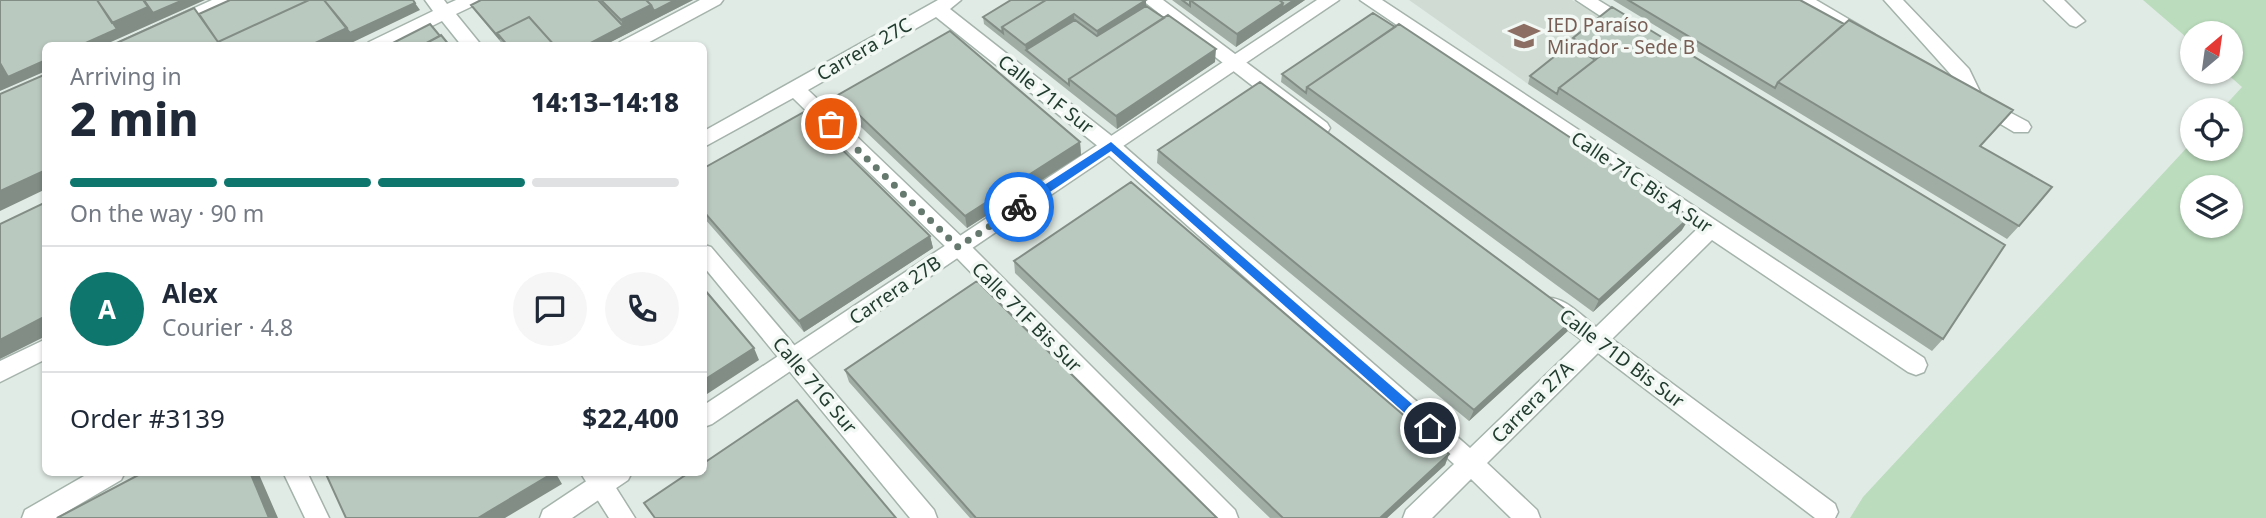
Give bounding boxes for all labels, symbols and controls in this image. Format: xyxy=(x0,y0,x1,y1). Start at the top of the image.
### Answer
street label: Carrera 27C xyxy=(812,11,916,87)
place label: IED Paraíso Mirador - Sede B xyxy=(1547,12,1695,60)
school or university icon: IED Paraíso Mirador - Sede B xyxy=(1507,19,1541,53)
north arrow xyxy=(2180,21,2244,84)
map controls xyxy=(2180,21,2243,238)
street label: Calle 71F Sur xyxy=(993,48,1099,140)
text: Arriving in xyxy=(70,60,182,92)
text: 14:13–14:18 xyxy=(531,84,679,120)
text: 2 min xyxy=(70,87,199,149)
pin xyxy=(801,94,861,154)
button: locate xyxy=(2180,98,2243,161)
icon: bag xyxy=(812,105,850,143)
street label: Calle 71C Bis A Sur xyxy=(1566,125,1718,239)
courier xyxy=(984,172,1054,242)
button: layers xyxy=(2180,175,2243,238)
icon: bike xyxy=(1000,188,1038,226)
text: On the way · 90 m xyxy=(70,197,264,229)
street label: Carrera 27B xyxy=(844,250,946,330)
street label: Calle 71F Bis Sur xyxy=(966,256,1088,378)
button: chat xyxy=(513,272,587,346)
button: phone xyxy=(605,272,679,346)
text: Alex xyxy=(162,275,218,311)
text: A xyxy=(98,291,116,327)
street label: Calle 71D Bis Sur xyxy=(1554,302,1690,414)
text: Courier · 4.8 xyxy=(162,311,293,343)
street label: Calle 71G Sur xyxy=(767,331,863,439)
street label: Carrera 27A xyxy=(1485,355,1579,449)
pin xyxy=(1400,398,1460,458)
text: Order #3139 xyxy=(70,400,225,436)
text: $22,400 xyxy=(582,400,679,436)
icon: home xyxy=(1411,409,1449,447)

